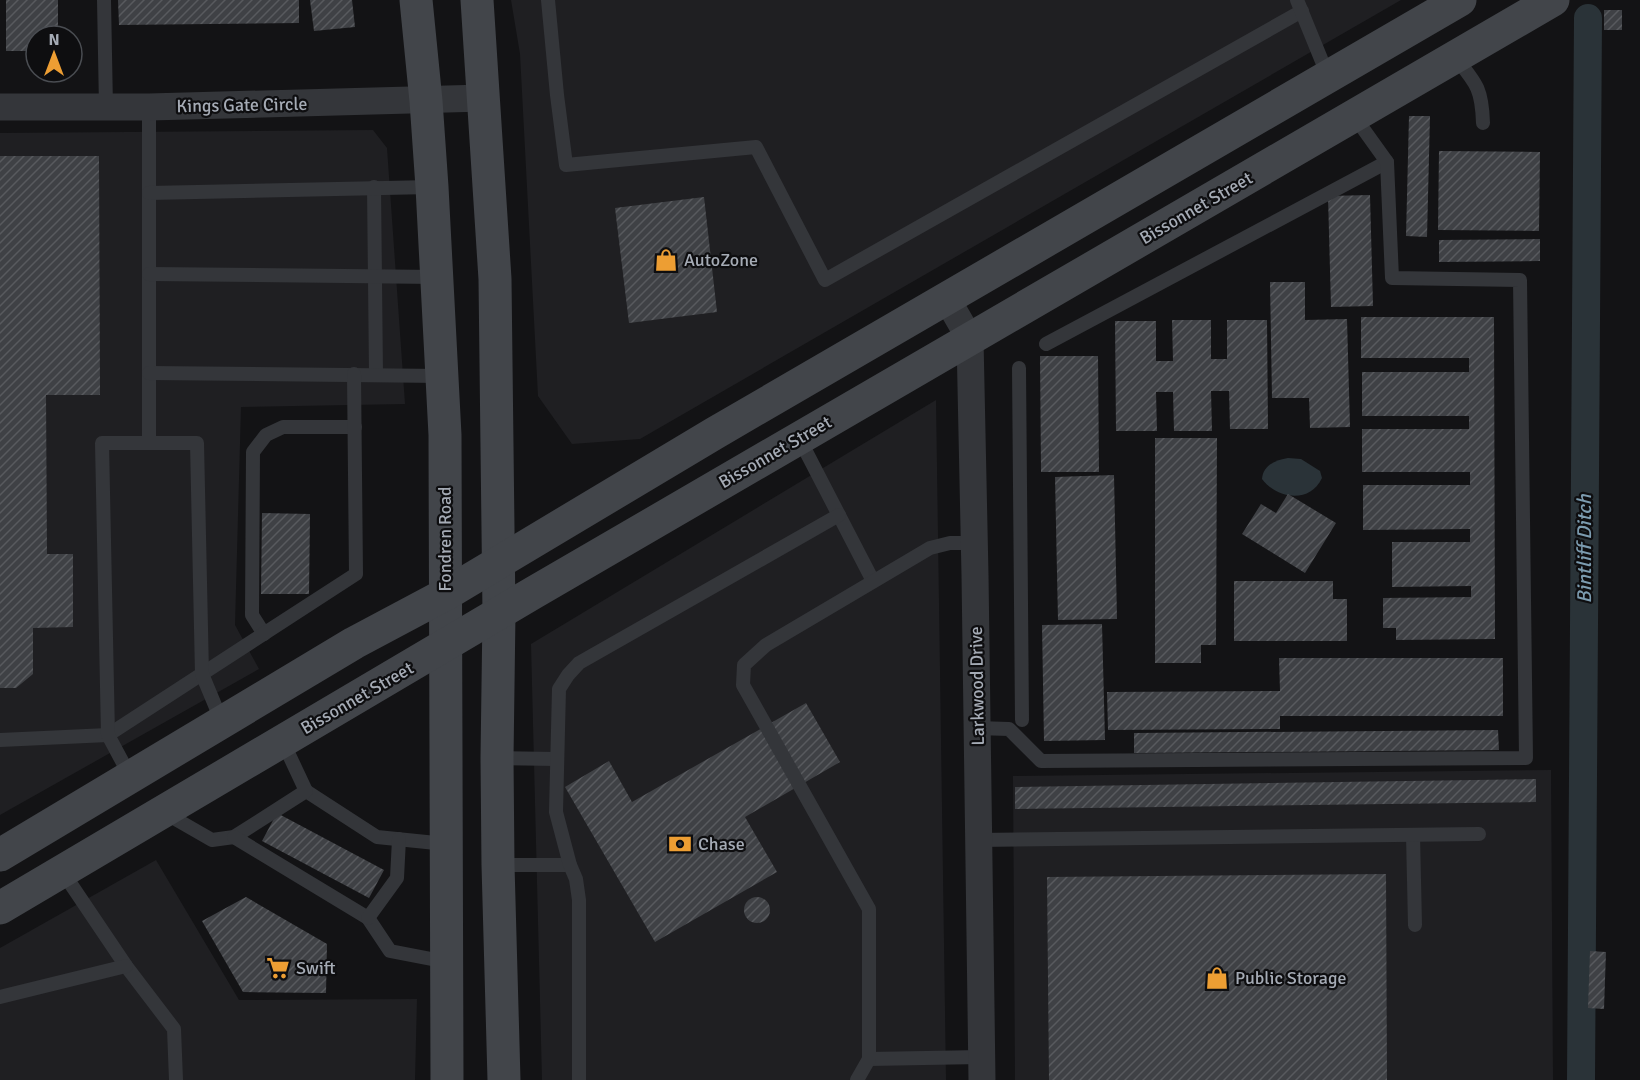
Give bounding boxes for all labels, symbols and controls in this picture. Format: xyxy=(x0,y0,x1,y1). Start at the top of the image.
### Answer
north arrow xyxy=(24,24,84,84)
text: N xyxy=(48,30,60,50)
street label: Kings Gate Circle xyxy=(176,93,308,117)
street label: Bissonnet Street xyxy=(1136,167,1256,249)
shop icon: AutoZone xyxy=(653,247,679,273)
place label: AutoZone xyxy=(684,249,758,271)
street label: Bissonnet Street xyxy=(715,411,835,493)
street label: Fondren Road xyxy=(434,486,456,592)
water label: Bintliff Ditch xyxy=(1572,493,1597,604)
street label: Larkwood Drive xyxy=(965,626,989,746)
street label: Bissonnet Street xyxy=(297,657,417,739)
bank icon: Chase xyxy=(667,831,693,857)
place label: Chase xyxy=(698,833,745,855)
supermarket icon: Swift xyxy=(265,955,291,981)
place label: Swift xyxy=(296,957,336,979)
shop icon: Public Storage xyxy=(1204,965,1230,991)
place label: Public Storage xyxy=(1235,967,1346,989)

